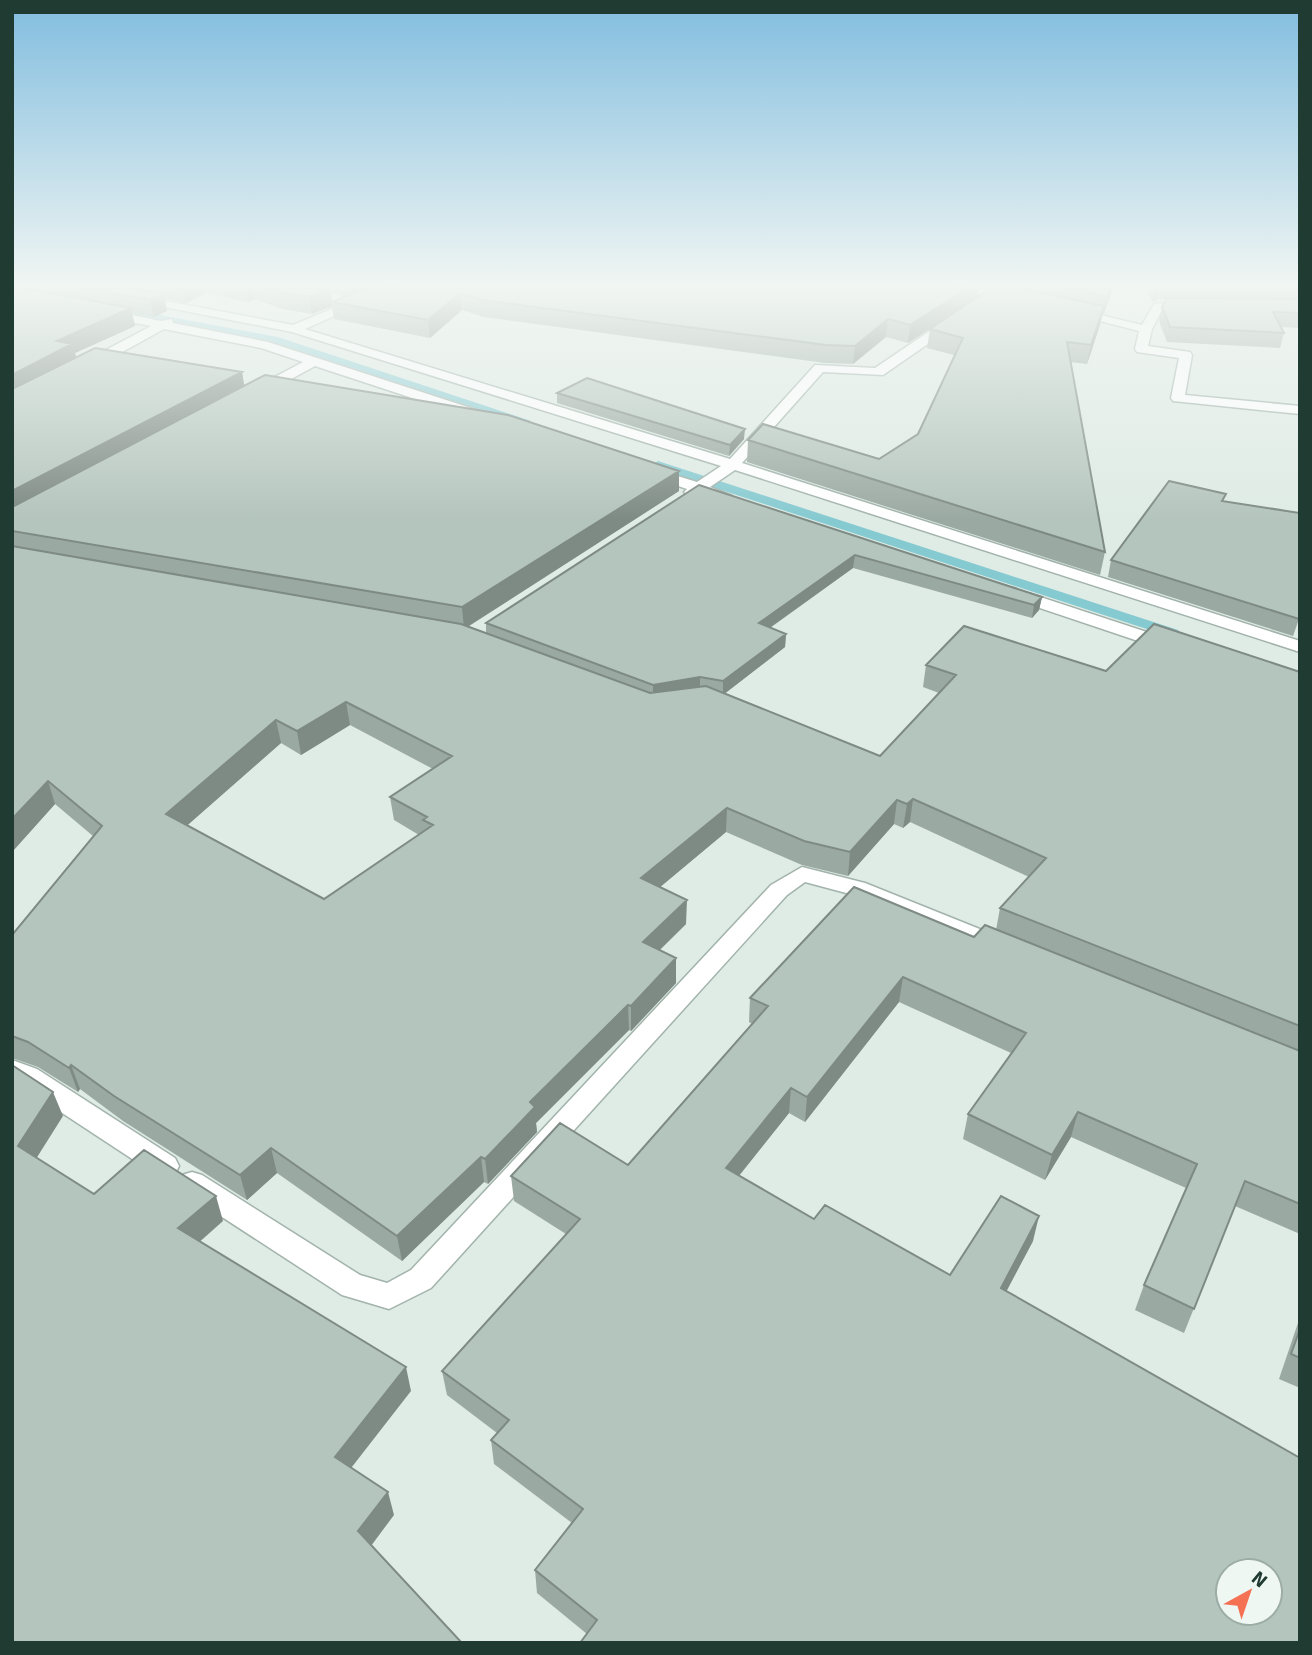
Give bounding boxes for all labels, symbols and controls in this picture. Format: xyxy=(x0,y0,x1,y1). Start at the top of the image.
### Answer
north arrow xyxy=(1214,1557,1284,1627)
text: N xyxy=(1247,1566,1272,1593)

